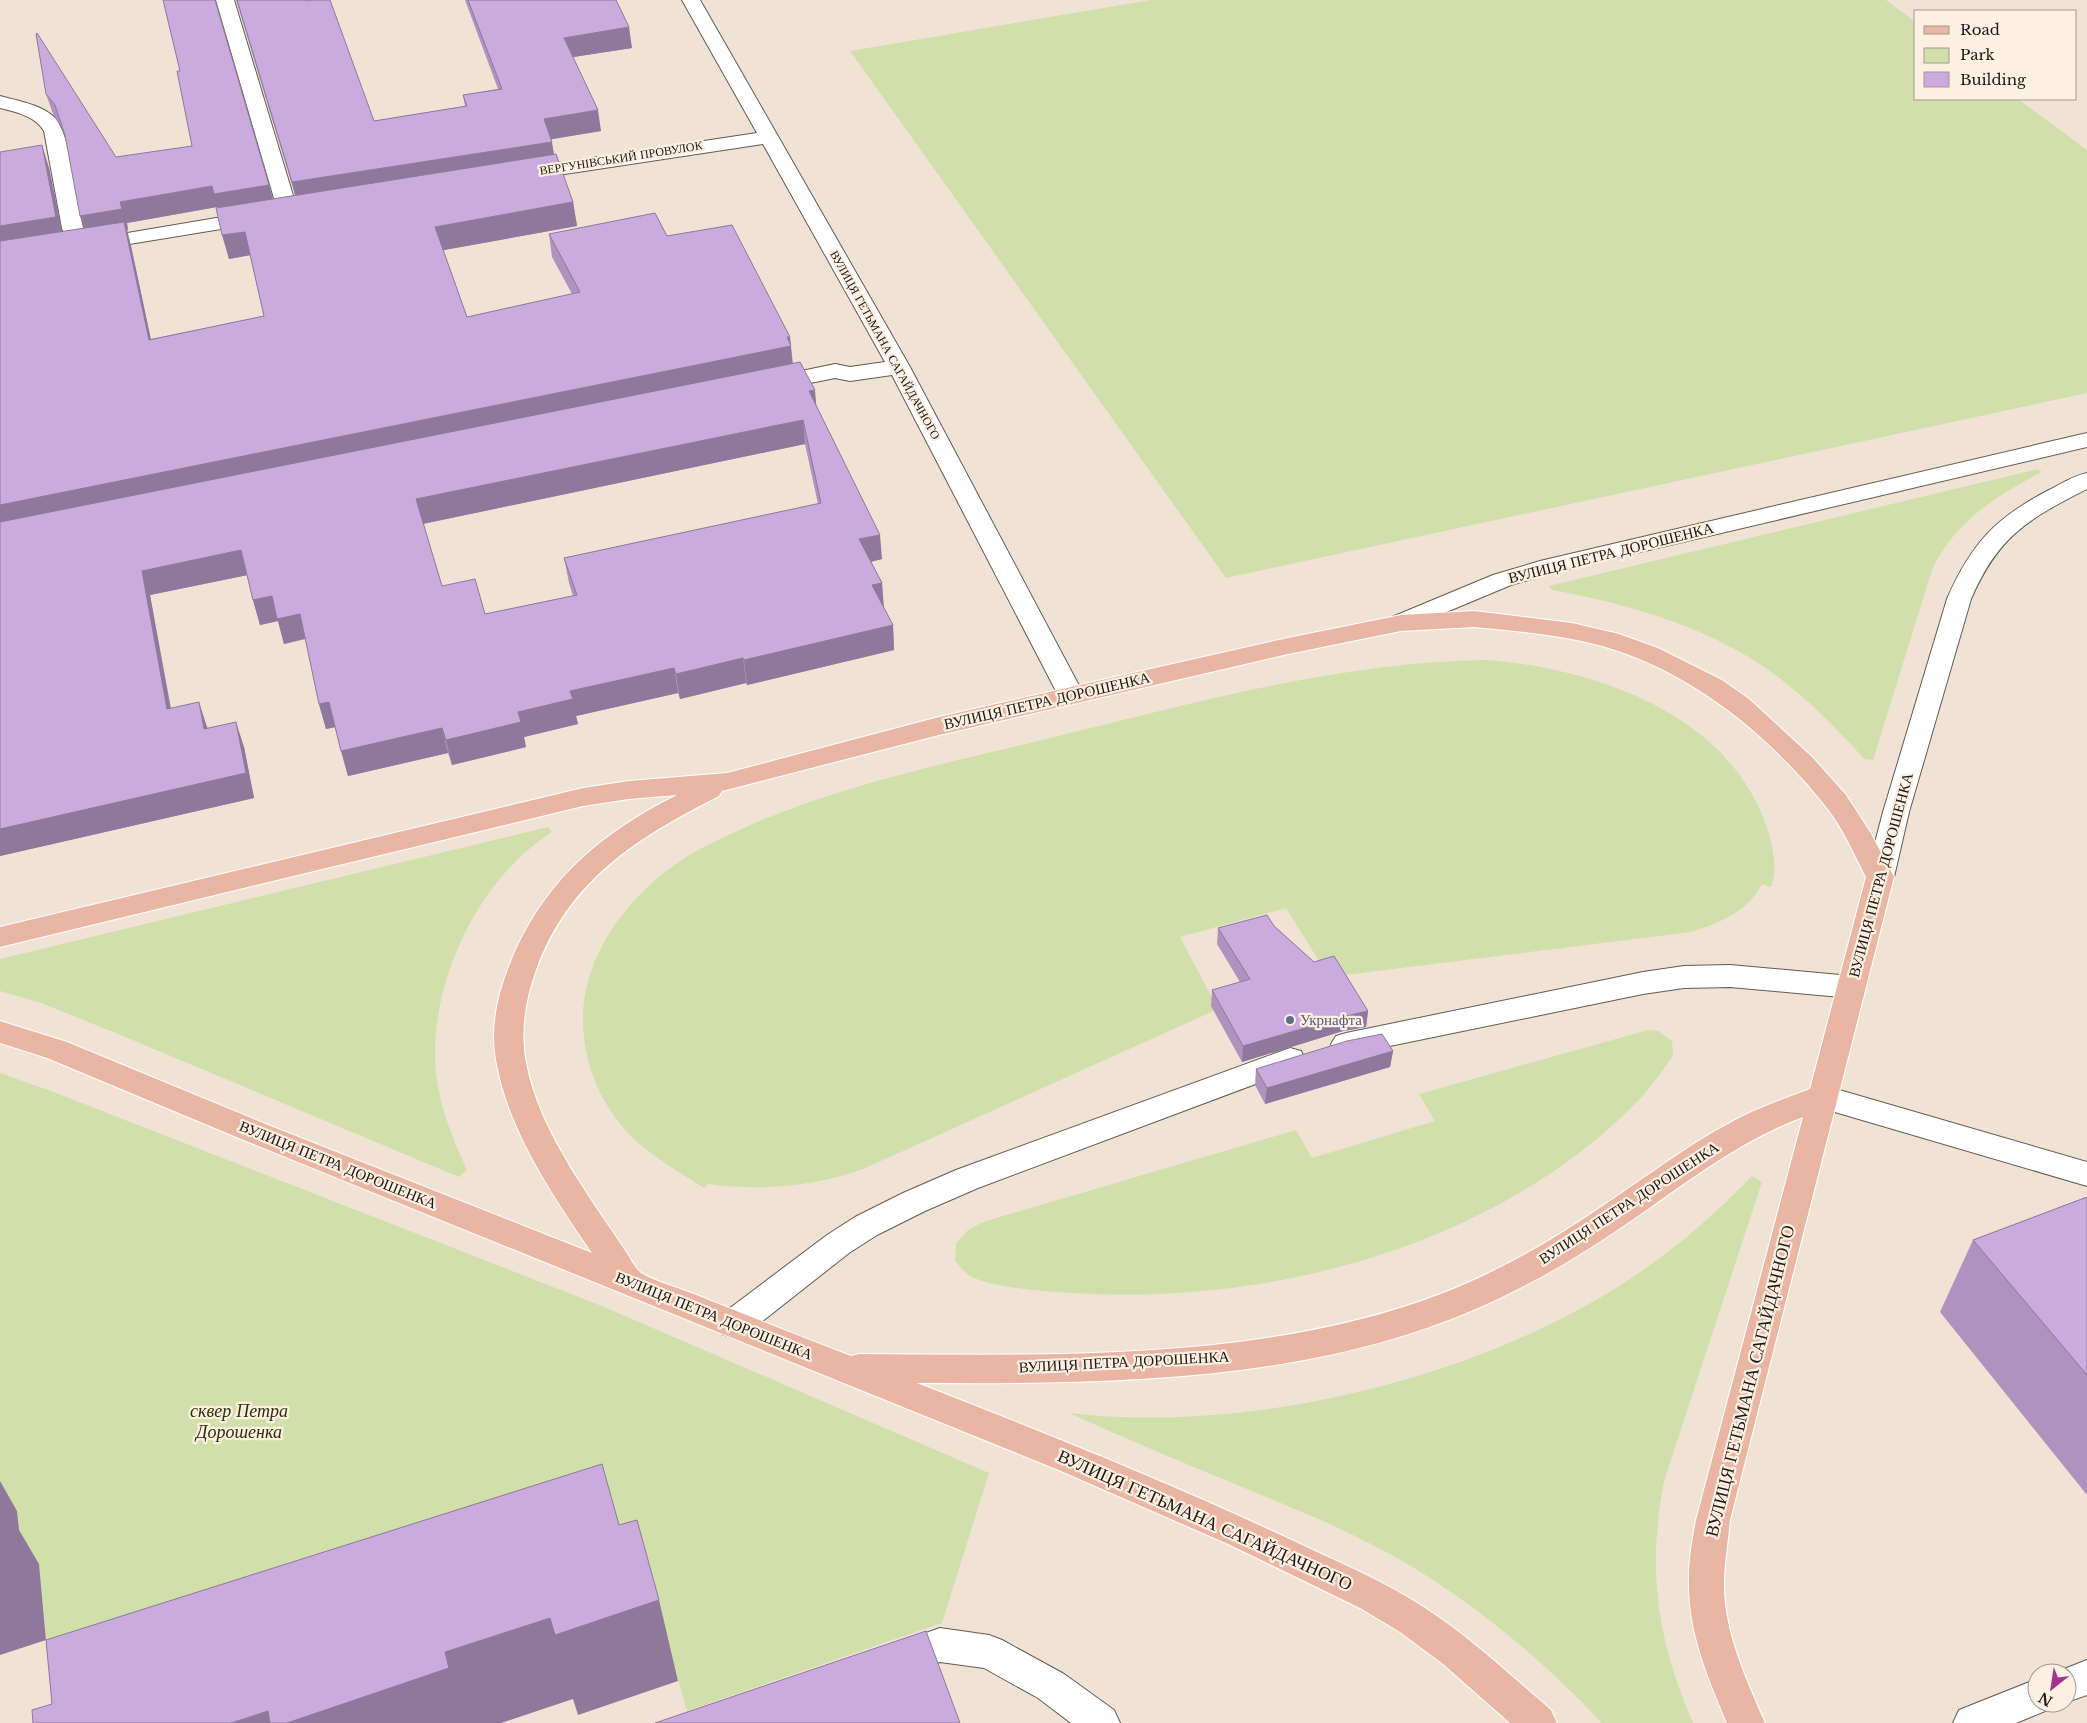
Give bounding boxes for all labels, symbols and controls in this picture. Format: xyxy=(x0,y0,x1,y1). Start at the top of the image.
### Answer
legend xyxy=(1914,10,2077,100)
text: Road xyxy=(1960,20,2000,39)
text: Park xyxy=(1960,45,1996,64)
text: Building xyxy=(1960,70,2027,89)
street label: ВЕРГУНІВСЬКИЙ ПРОВУЛОК xyxy=(538,137,705,178)
street label: ВУЛИЦЯ ГЕТЬМАНА САГАЙДАЧНОГО xyxy=(827,248,944,442)
street label: ВУЛИЦЯ ПЕТРА ДОРОШЕНКА xyxy=(1506,518,1716,587)
street label: ВУЛИЦЯ ПЕТРА ДОРОШЕНКА xyxy=(942,667,1152,733)
street label: ВУЛИЦЯ ПЕТРА ДОРОШЕНКА xyxy=(1844,770,1917,979)
place label: Укрнафта xyxy=(1300,1010,1362,1029)
marker: Укрнафта xyxy=(1284,1014,1296,1026)
street label: ВУЛИЦЯ ПЕТРА ДОРОШЕНКА xyxy=(237,1116,440,1213)
street label: ВУЛИЦЯ ПЕТРА ДОРОШЕНКА xyxy=(1535,1137,1723,1268)
street label: ВУЛИЦЯ ГЕТЬМАНА САГАЙДАЧНОГО xyxy=(1701,1223,1799,1539)
street label: ВУЛИЦЯ ПЕТРА ДОРОШЕНКА xyxy=(613,1267,816,1364)
street label: ВУЛИЦЯ ПЕТРА ДОРОШЕНКА xyxy=(1018,1346,1230,1377)
park label: сквер Петра Дорошенка xyxy=(190,1400,288,1443)
street label: ВУЛИЦЯ ГЕТЬМАНА САГАЙДАЧНОГО xyxy=(1054,1445,1356,1595)
north arrow xyxy=(2027,1663,2077,1713)
text: N xyxy=(2035,1688,2056,1710)

